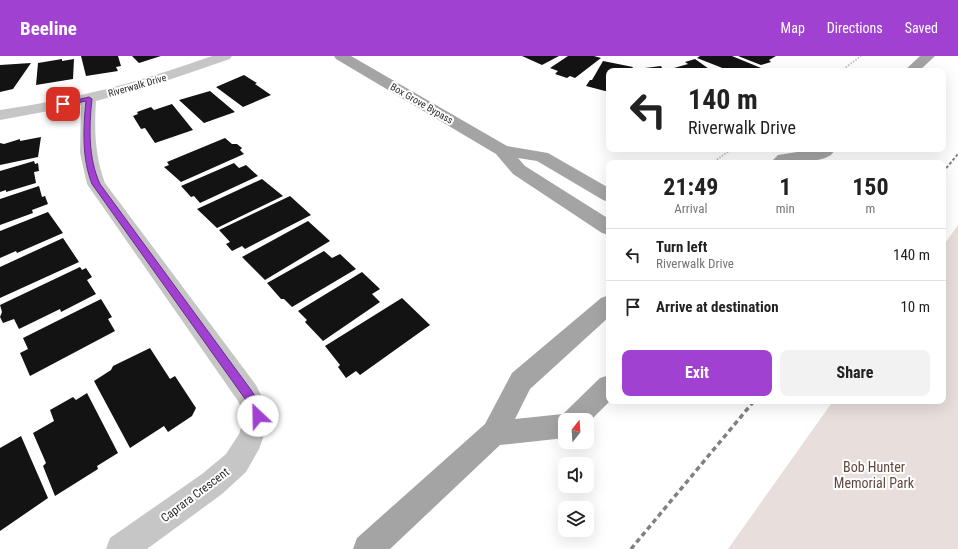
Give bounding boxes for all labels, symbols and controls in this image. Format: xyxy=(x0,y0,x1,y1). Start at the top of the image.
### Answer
text: Beeline xyxy=(20,17,77,40)
text: Map xyxy=(781,20,805,36)
text: Directions xyxy=(827,20,883,36)
text: Saved xyxy=(905,20,938,36)
street label: Riverwalk Drive xyxy=(107,72,168,99)
street label: Box Grove Bypass xyxy=(388,81,455,126)
text: 140 m xyxy=(688,83,758,116)
icon: left xyxy=(622,84,674,136)
pin xyxy=(46,87,80,121)
icon: arrive xyxy=(52,93,74,115)
text: Riverwalk Drive xyxy=(688,117,796,138)
text: 21:49 xyxy=(663,173,718,201)
text: 1 xyxy=(779,173,791,201)
text: 150 xyxy=(852,173,889,201)
text: Arrival xyxy=(674,201,707,216)
text: min xyxy=(776,201,795,216)
text: m xyxy=(866,201,875,216)
text: Turn left xyxy=(656,238,707,256)
icon: left xyxy=(622,244,644,266)
text: 140 m xyxy=(893,246,930,264)
text: Riverwalk Drive xyxy=(656,256,734,271)
icon: arrive xyxy=(622,296,644,318)
text: Arrive at destination xyxy=(656,298,779,316)
text: 10 m xyxy=(900,298,930,316)
button: Exit xyxy=(622,350,772,396)
button: Share xyxy=(780,350,930,396)
position arrow xyxy=(237,395,279,437)
north arrow xyxy=(558,413,594,449)
map controls xyxy=(558,413,594,537)
button: sound xyxy=(558,457,594,493)
park label: Bob Hunter Memorial Park xyxy=(834,459,915,491)
street label: Caprara Crescent xyxy=(158,465,232,525)
button: layers xyxy=(558,501,594,537)

